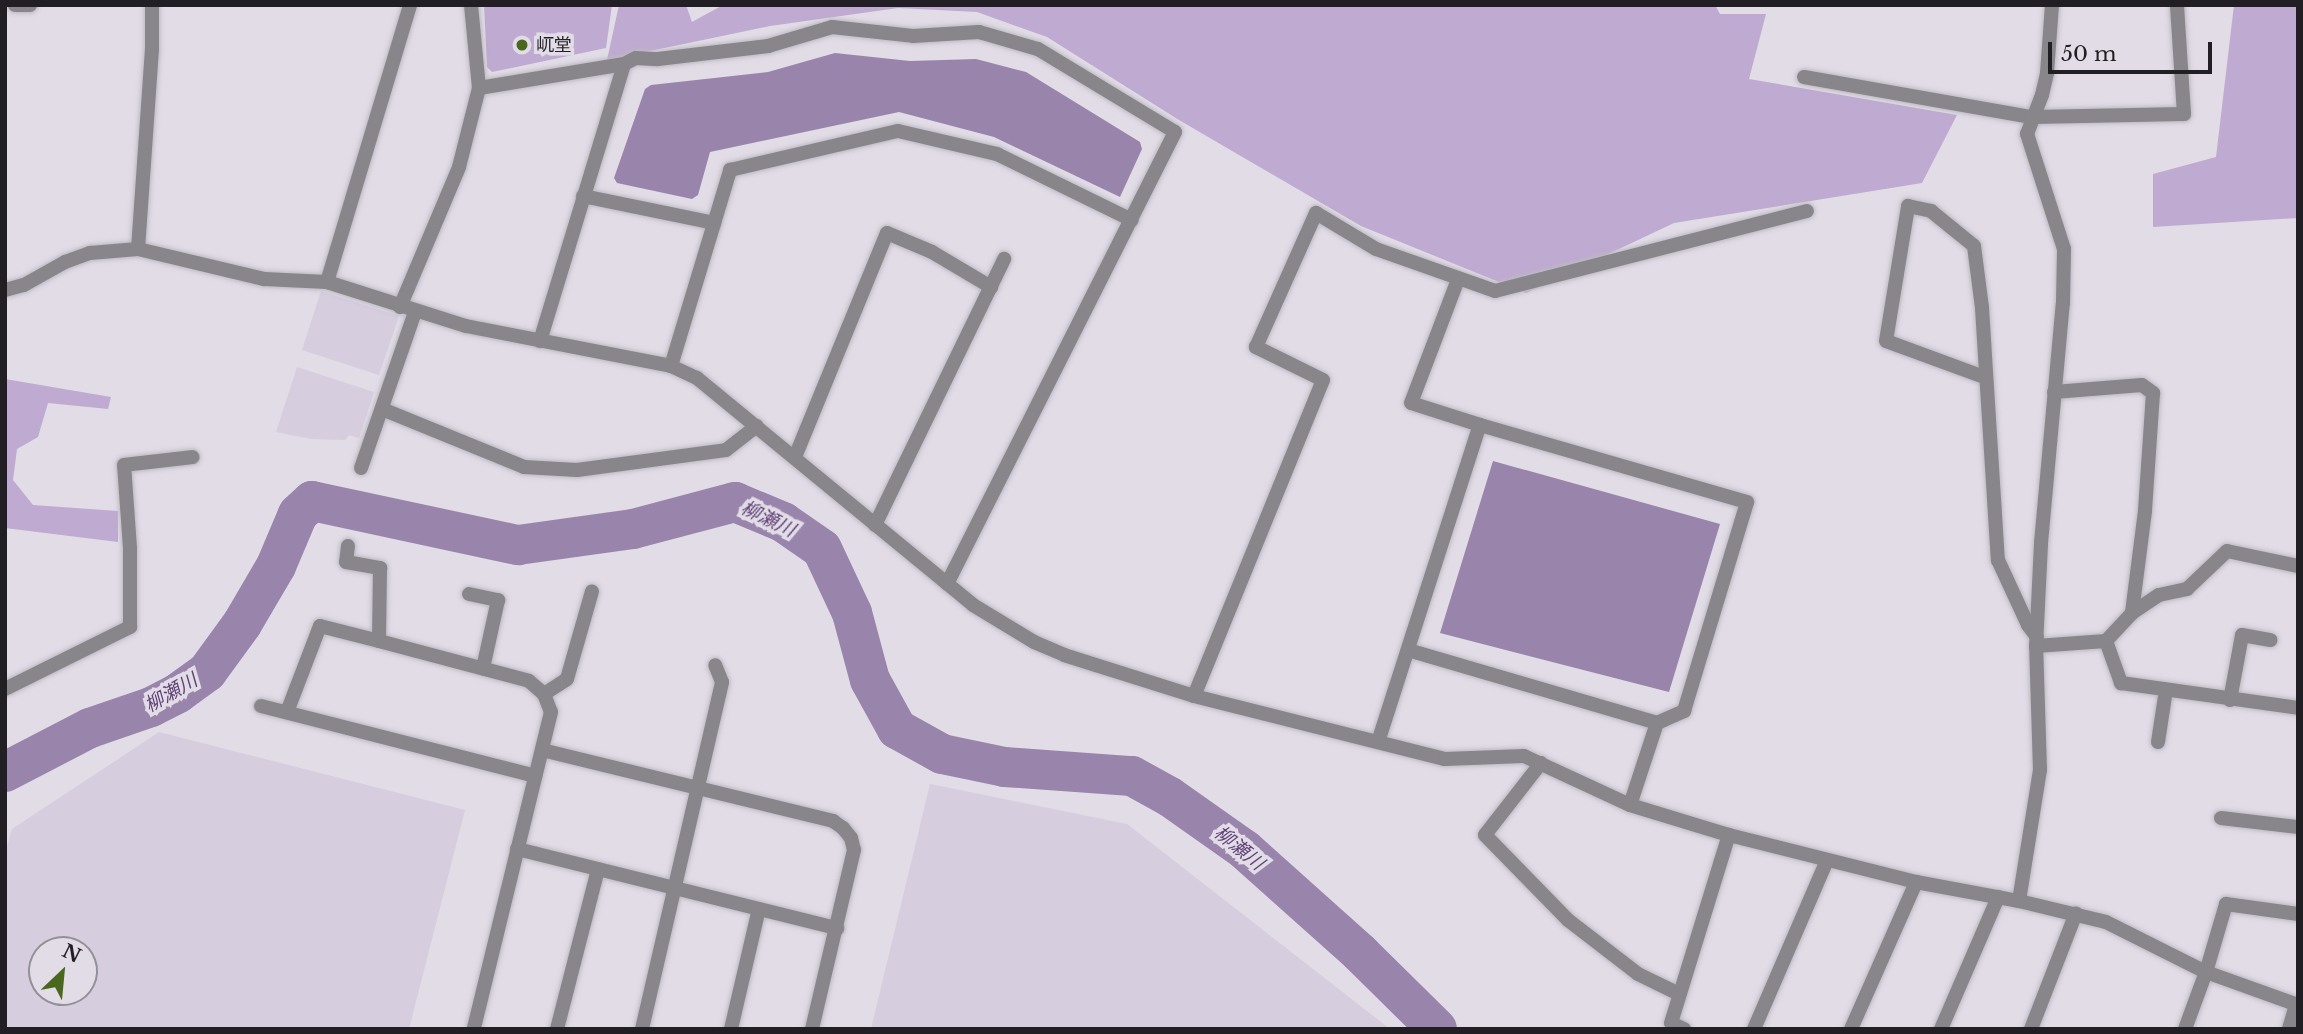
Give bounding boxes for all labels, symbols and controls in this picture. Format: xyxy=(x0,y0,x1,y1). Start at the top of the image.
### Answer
scale bar xyxy=(2051,28,2216,72)
place label: 屼堂 xyxy=(536,34,572,56)
marker: 屼堂 xyxy=(514,37,530,53)
text: 50 m xyxy=(2061,41,2116,67)
water label: 柳瀬川 xyxy=(737,496,799,542)
water label: 柳瀬川 xyxy=(141,669,201,717)
water label: 柳瀬川 xyxy=(1210,821,1268,875)
north arrow xyxy=(28,936,98,1006)
text: N xyxy=(58,939,85,968)

